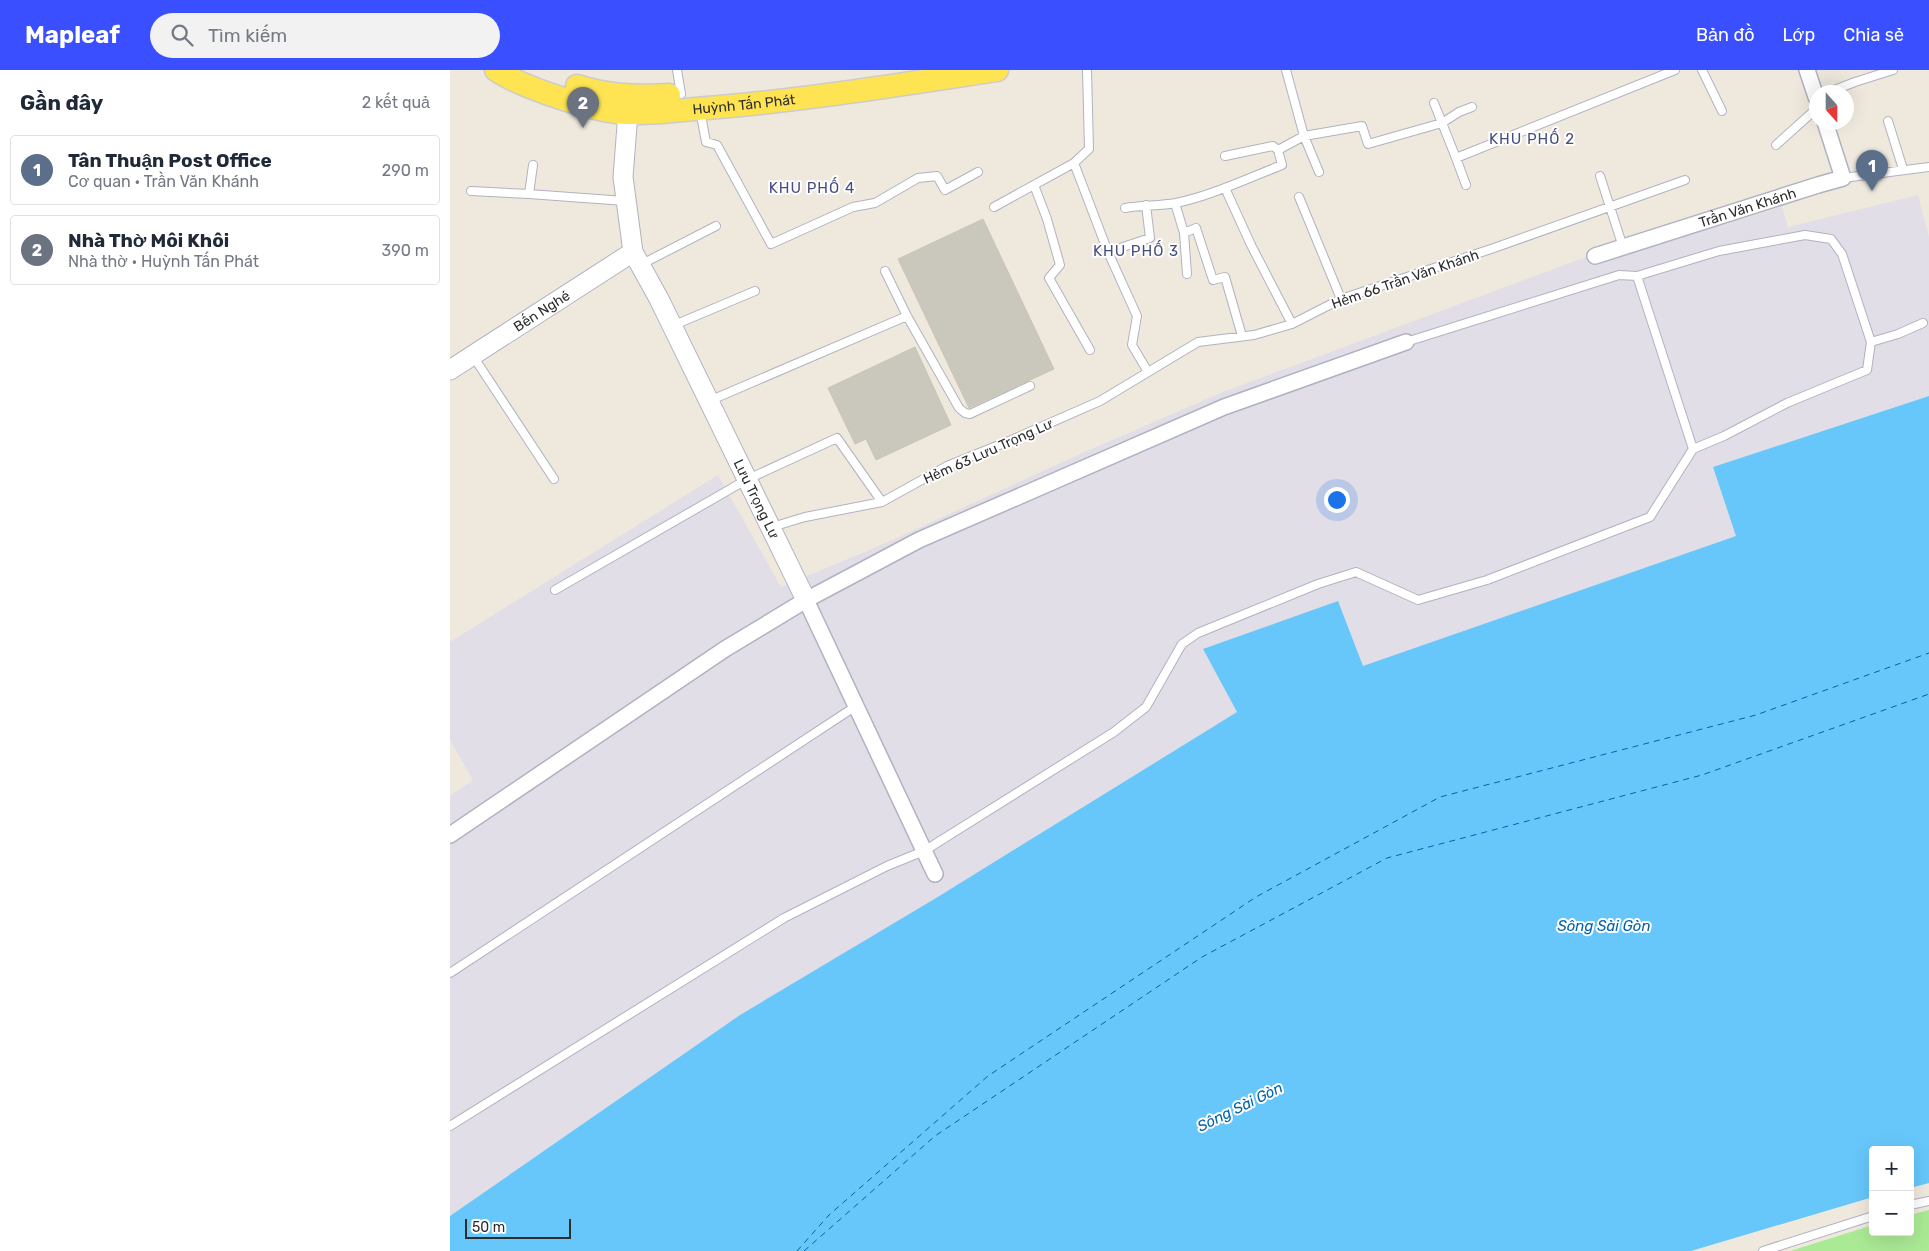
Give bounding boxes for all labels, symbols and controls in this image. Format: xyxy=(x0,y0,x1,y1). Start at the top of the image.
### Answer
search box xyxy=(150,13,500,58)
text: Mapleaf xyxy=(25,21,120,49)
icon: search xyxy=(168,21,196,49)
text: Tìm kiếm xyxy=(208,24,287,47)
text: Bản đồ xyxy=(1696,24,1754,46)
text: Lớp xyxy=(1782,24,1815,46)
text: Chia sẻ xyxy=(1843,24,1904,46)
north arrow xyxy=(1809,85,1854,130)
pin: 2 xyxy=(567,87,599,128)
text: Gần đây xyxy=(20,90,103,115)
street label: Huỳnh Tấn Phát xyxy=(692,91,797,118)
text: 2 kết quả xyxy=(362,93,430,112)
district label: KHU PHỐ 2 xyxy=(1489,128,1575,148)
text: Tân Thuận Post Office xyxy=(68,149,272,172)
pin: 1 xyxy=(1856,150,1888,191)
text: 1 xyxy=(33,161,41,180)
text: 290 m xyxy=(382,161,429,180)
text: Cơ quan · Trần Văn Khánh xyxy=(68,172,259,191)
district label: KHU PHỐ 4 xyxy=(769,177,855,197)
street label: Trần Văn Khánh xyxy=(1697,184,1798,231)
text: Nhà Thờ Môi Khôi xyxy=(68,229,229,252)
district label: KHU PHỐ 3 xyxy=(1093,240,1179,260)
text: 2 xyxy=(32,241,42,260)
text: 390 m xyxy=(382,241,429,260)
street label: Hẻm 66 Trần Văn Khánh xyxy=(1329,245,1481,313)
text: Nhà thờ · Huỳnh Tấn Phát xyxy=(68,252,259,271)
street label: Bến Nghé xyxy=(511,287,573,336)
street label: Hẻm 63 Lưu Trọng Lư xyxy=(921,415,1056,488)
street label: Lưu Trọng Lư xyxy=(730,457,783,542)
your location xyxy=(1324,487,1350,513)
water label: Sông Sài Gòn xyxy=(1557,917,1651,935)
water label: Sông Sài Gòn xyxy=(1194,1079,1286,1135)
map controls xyxy=(1869,1146,1914,1236)
button: + xyxy=(1869,1146,1914,1191)
button: − xyxy=(1869,1191,1914,1236)
scale bar xyxy=(465,1216,571,1239)
text: 50 m xyxy=(472,1219,505,1236)

